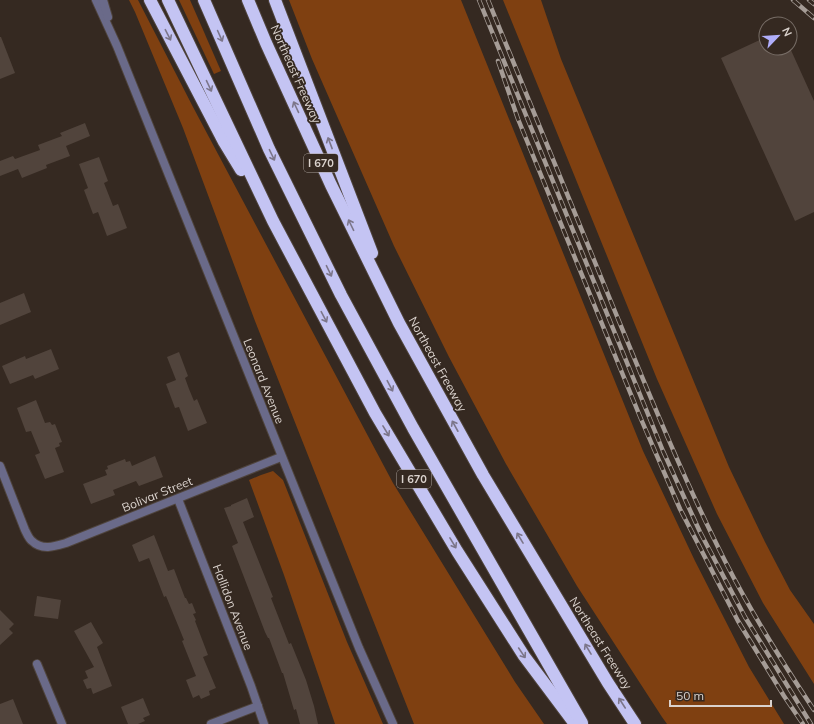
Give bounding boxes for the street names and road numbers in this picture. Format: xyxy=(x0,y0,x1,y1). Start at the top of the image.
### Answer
street label: Northeast Freeway xyxy=(268,22,325,126)
road number: I 670 xyxy=(304,154,338,172)
street label: Northeast Freeway xyxy=(406,314,471,415)
street label: Leonard Avenue xyxy=(240,336,288,426)
road number: I 670 xyxy=(397,470,431,488)
street label: Bolivar Street xyxy=(119,473,195,515)
street label: Hallidon Avenue xyxy=(210,562,256,652)
street label: Northeast Freeway xyxy=(566,594,636,693)

